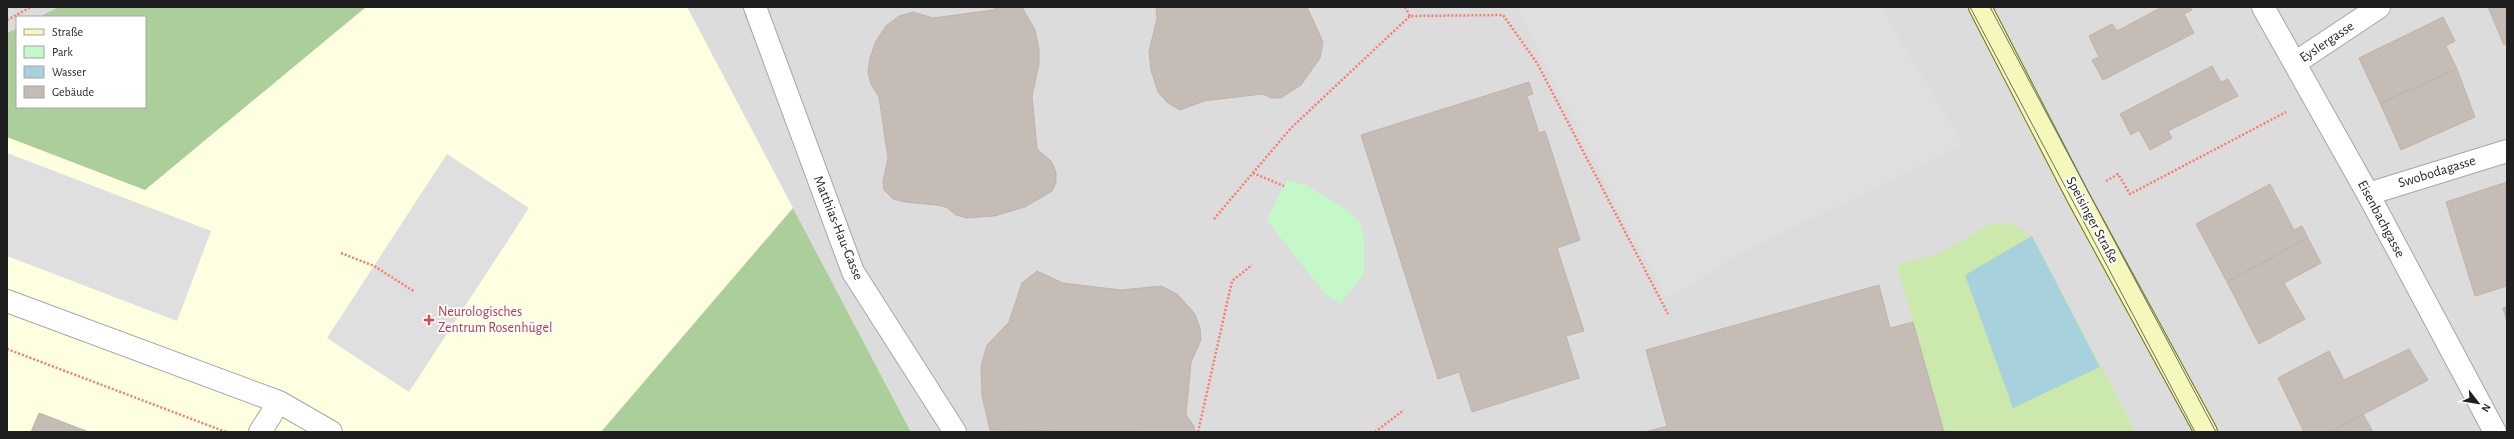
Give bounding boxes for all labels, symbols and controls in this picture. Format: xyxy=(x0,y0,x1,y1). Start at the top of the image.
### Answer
legend xyxy=(16,16,146,108)
street label: Eyslergasse xyxy=(2297,19,2357,65)
text: Straße xyxy=(52,26,83,38)
text: Park xyxy=(52,46,73,58)
text: Wasser xyxy=(52,66,86,78)
text: Gebäude xyxy=(52,86,94,98)
street label: Swobodagasse xyxy=(2397,154,2477,190)
street label: Matthias-Hau-Gasse xyxy=(811,174,865,282)
street label: Speisinger Straße xyxy=(2063,175,2121,265)
street label: Eisenbachgasse xyxy=(2355,178,2407,260)
place label: Neurologisches Zentrum Rosenhügel xyxy=(438,305,552,335)
marker: Neurologisches Zentrum Rosenhügel xyxy=(423,314,435,326)
north arrow xyxy=(2458,383,2498,423)
text: N xyxy=(2479,402,2493,414)

